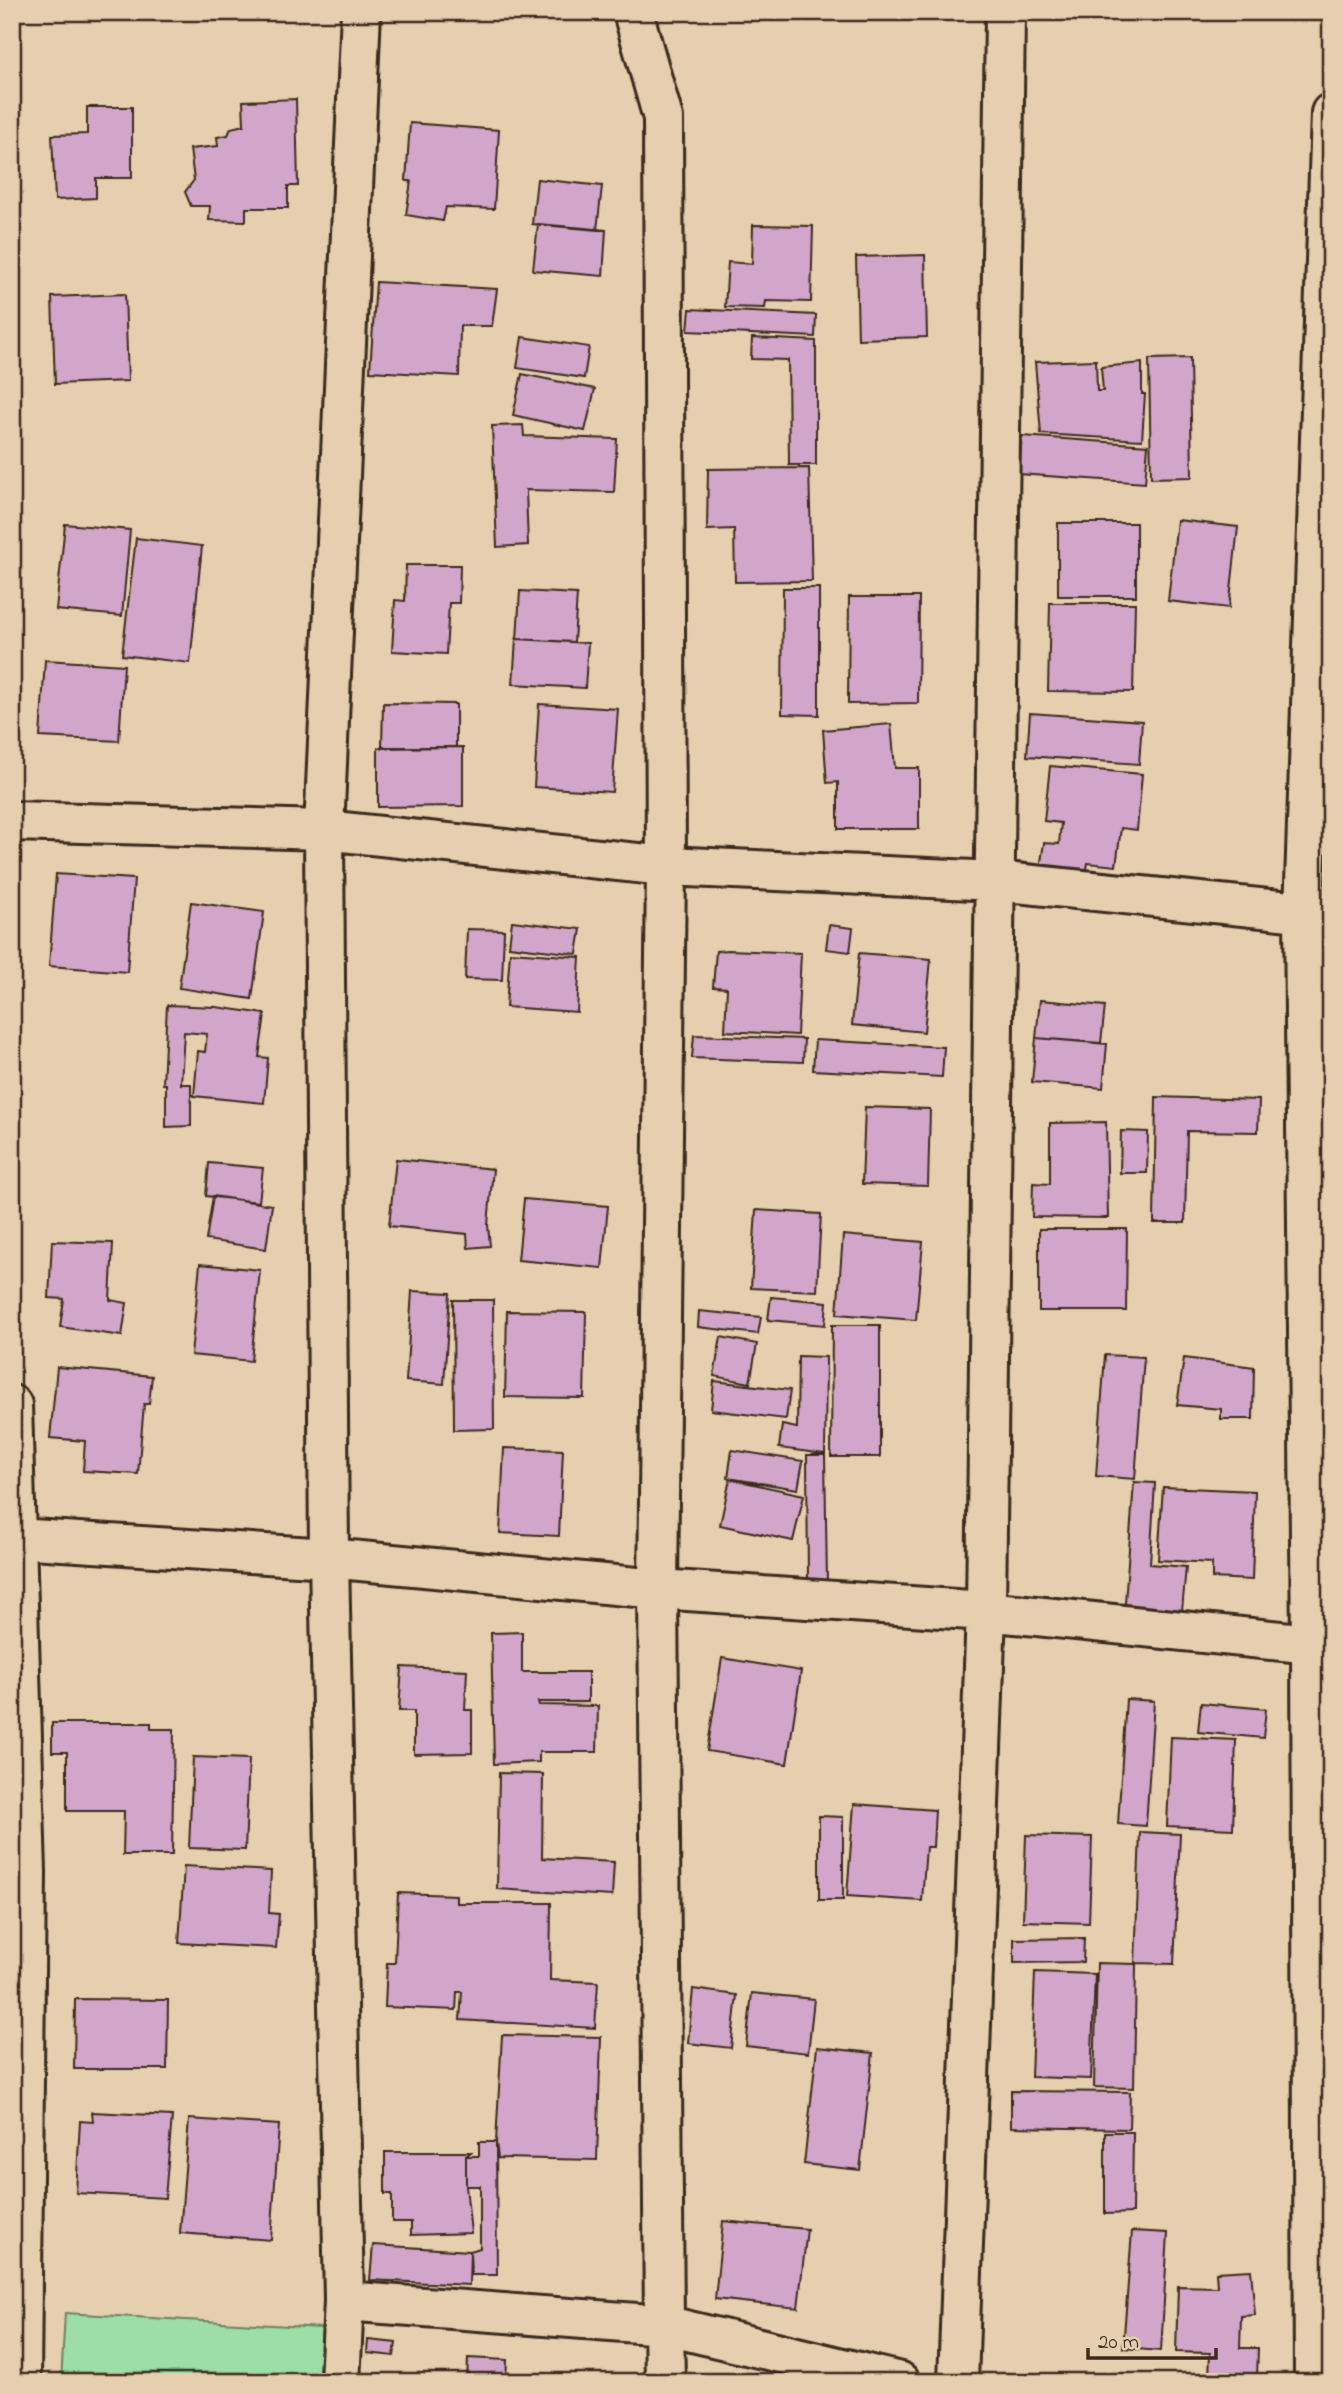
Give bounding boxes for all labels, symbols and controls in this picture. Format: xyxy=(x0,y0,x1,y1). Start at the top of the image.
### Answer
scale bar xyxy=(1088,2317,1215,2361)
text: 20 m xyxy=(1098,2328,1139,2358)

